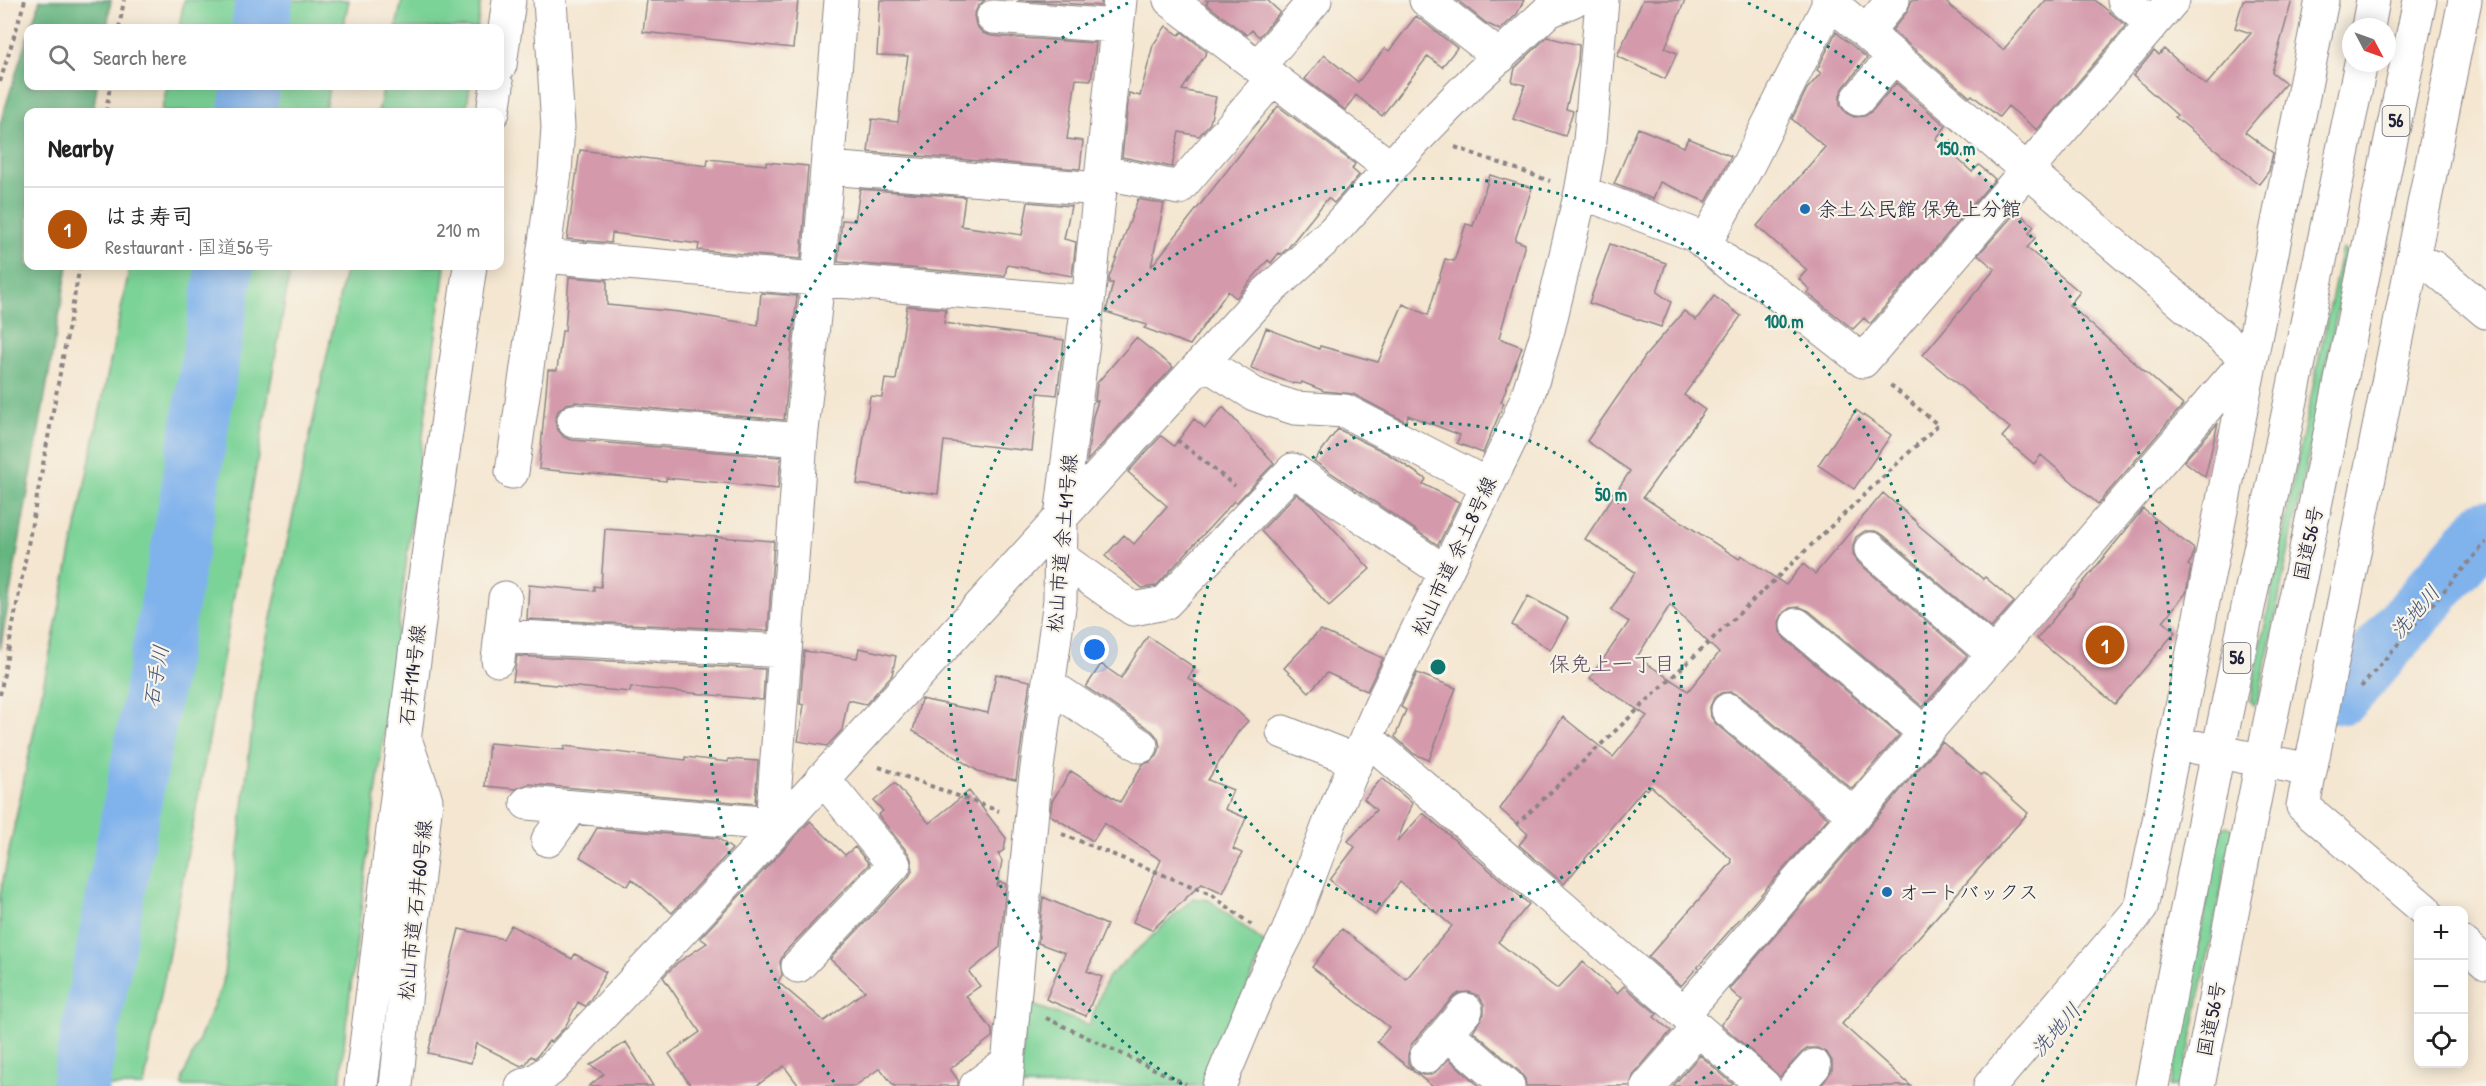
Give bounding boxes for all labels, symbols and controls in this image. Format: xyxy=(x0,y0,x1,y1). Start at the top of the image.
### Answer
north arrow xyxy=(2342,18,2396,72)
search box xyxy=(24,24,504,90)
icon: search xyxy=(45,41,78,74)
text: Search here xyxy=(93,42,187,72)
road number: 56 xyxy=(2382,106,2410,136)
text: Nearby xyxy=(48,130,114,165)
text: 150 m xyxy=(1937,136,1975,161)
place label: 余土公民館 保免上分館 xyxy=(1817,195,2022,222)
text: はま寿司 xyxy=(105,201,193,231)
marker: 余土公民館 保免上分館 xyxy=(1798,202,1812,216)
text: 1 xyxy=(64,216,71,243)
text: 210 m xyxy=(436,216,480,243)
text: Restaurant · 国道56号 xyxy=(105,233,274,260)
text: 100 m xyxy=(1764,309,1804,334)
street label: 松山市道 余土41号線 xyxy=(1040,452,1083,633)
street label: 松山市道 余土8号線 xyxy=(1405,472,1502,640)
text: 50 m xyxy=(1595,482,1627,507)
street label: 国道56号 xyxy=(2286,503,2329,583)
water label: 洗地川 xyxy=(2383,578,2446,645)
pin: 1 xyxy=(2086,622,2124,668)
street label: 石井114号線 xyxy=(392,623,431,727)
your location xyxy=(1080,635,1109,664)
water label: 石手川 xyxy=(136,642,175,709)
road number: 56 xyxy=(2224,643,2250,673)
district label: 保免上一丁目 xyxy=(1549,649,1675,678)
centre of rings xyxy=(1428,657,1448,677)
street label: 松山市道 石井60号線 xyxy=(392,818,437,1002)
place label: オートバックス xyxy=(1899,878,2039,905)
marker: オートバックス xyxy=(1880,885,1894,899)
map controls xyxy=(2414,906,2468,1068)
button: + xyxy=(2414,906,2468,960)
button: − xyxy=(2414,960,2468,1014)
street label: 国道56号 xyxy=(2190,979,2231,1059)
water label: 洗地川 xyxy=(2024,996,2087,1063)
button: locate xyxy=(2414,1014,2468,1068)

